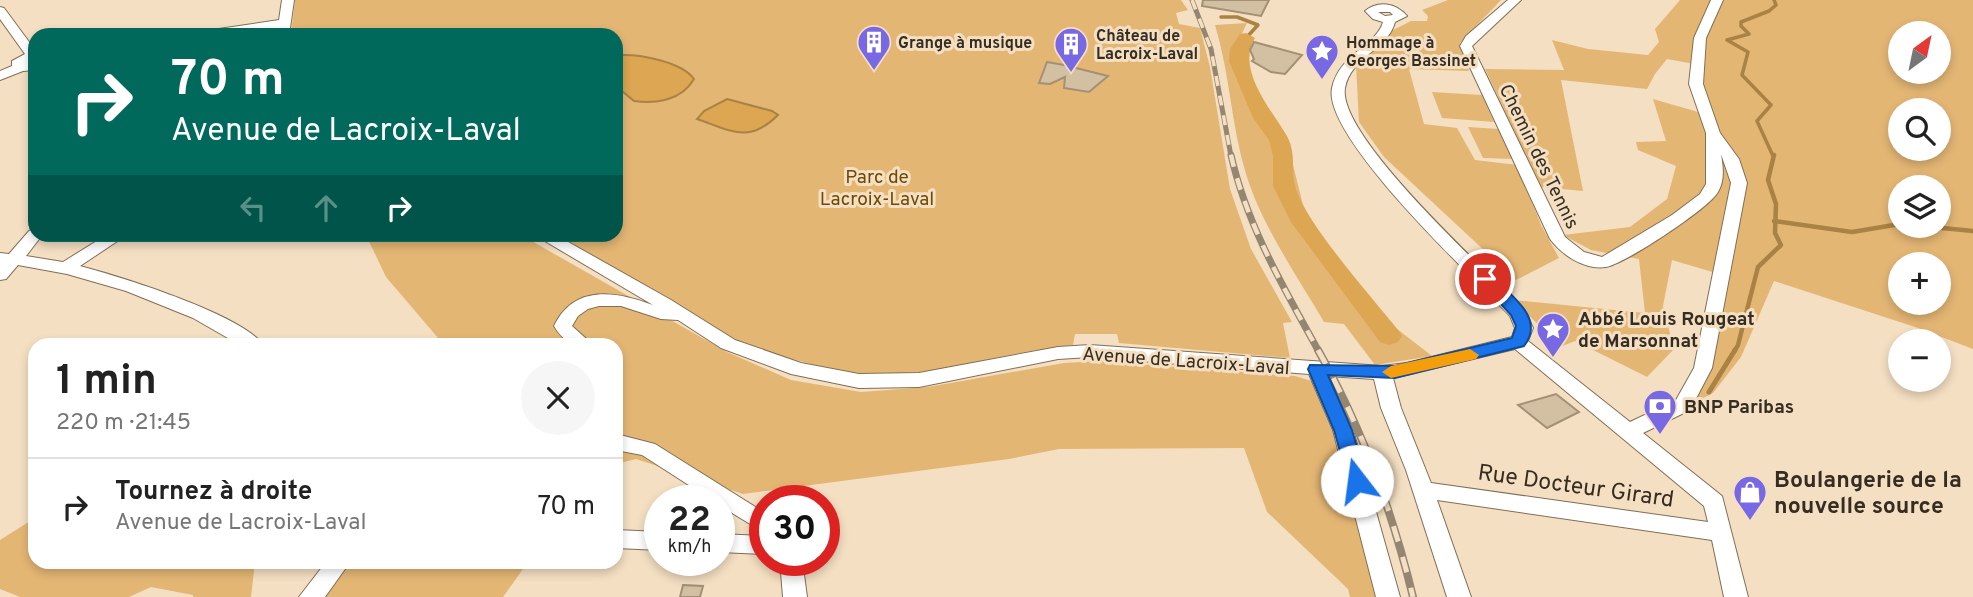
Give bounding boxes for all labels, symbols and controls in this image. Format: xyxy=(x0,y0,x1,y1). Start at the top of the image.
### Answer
north arrow xyxy=(1888,21,1951,84)
map controls xyxy=(1888,21,1951,392)
building icon: Grange à musique xyxy=(855,23,893,72)
building icon: Château de Lacroix-Laval xyxy=(1052,25,1090,74)
place label: Château de Lacroix-Laval xyxy=(1096,27,1198,65)
place icon: Hommage à Georges Bassinet xyxy=(1303,32,1341,81)
place label: Grange à musique xyxy=(898,34,1032,54)
place label: Hommage à Georges Bassinet xyxy=(1346,34,1476,72)
text: 70 m xyxy=(171,51,285,113)
icon: right xyxy=(56,56,147,147)
street label: Chemin des Tennis xyxy=(1493,80,1584,233)
button: search xyxy=(1888,98,1951,161)
text: Avenue de Lacroix-Laval xyxy=(171,112,521,152)
park label: Parc de Lacroix-Laval xyxy=(820,166,934,212)
button: layers xyxy=(1888,175,1951,238)
icon: left xyxy=(234,189,272,227)
icon: ahead xyxy=(307,189,345,227)
icon: right xyxy=(380,189,418,227)
pin xyxy=(1455,249,1515,309)
button: + xyxy=(1888,252,1951,315)
icon: arrive xyxy=(1466,260,1504,298)
place label: Abbé Louis Rougeat de Marsonnat xyxy=(1578,308,1755,354)
place icon: Abbé Louis Rougeat de Marsonnat xyxy=(1534,310,1572,359)
button: − xyxy=(1888,329,1951,392)
street label: Avenue de Lacroix-Laval xyxy=(1081,343,1290,381)
text: 1 min xyxy=(56,356,157,409)
button: close xyxy=(521,361,595,435)
bank icon: BNP Paribas xyxy=(1641,387,1679,436)
place label: BNP Paribas xyxy=(1684,396,1794,420)
text: 220 m · 21:45 xyxy=(56,409,191,438)
position arrow xyxy=(1320,444,1394,518)
street label: Rue Docteur Girard xyxy=(1476,459,1676,516)
place label: Boulangerie de la nouvelle source xyxy=(1774,467,1962,522)
shop icon: Boulangerie de la nouvelle source xyxy=(1731,473,1769,522)
text: Tournez à droite xyxy=(115,476,312,509)
speed limit sign: 30 xyxy=(749,485,840,576)
icon: right xyxy=(56,488,94,526)
text: 70 m xyxy=(537,491,595,524)
text: 22 xyxy=(668,499,711,543)
text: Avenue de Lacroix-Laval xyxy=(115,509,366,538)
text: km/h xyxy=(668,536,711,559)

